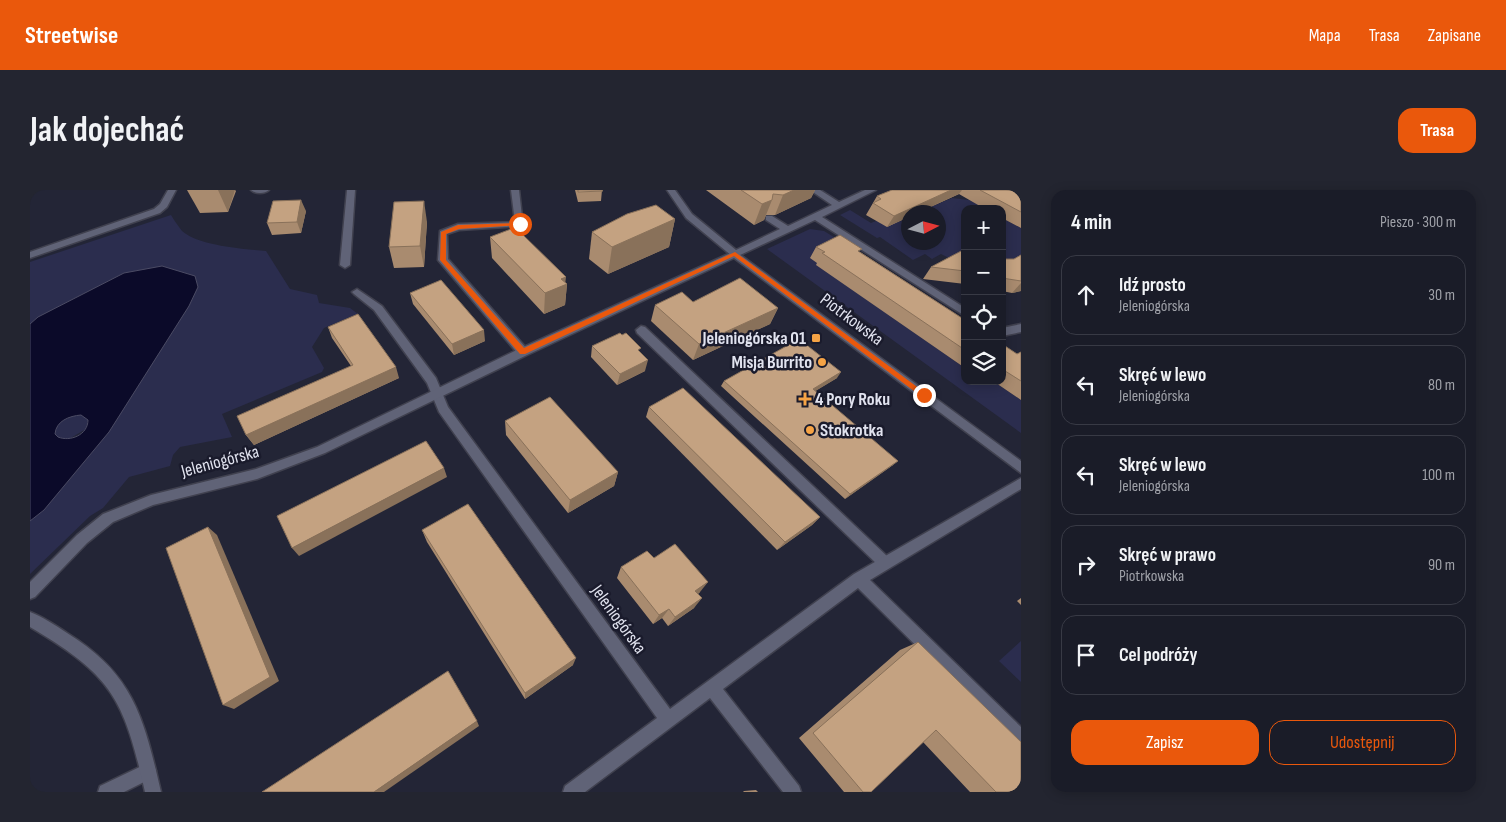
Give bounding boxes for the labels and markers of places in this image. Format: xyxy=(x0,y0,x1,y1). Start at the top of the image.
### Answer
place label: Jeleniogórska 01 xyxy=(701,328,806,349)
marker: Jeleniogórska 01 xyxy=(810,332,822,344)
place label: Misja Burrito xyxy=(731,352,812,373)
marker: Misja Burrito xyxy=(816,356,828,368)
place label: 4 Pory Roku xyxy=(815,389,890,410)
marker: 4 Pory Roku xyxy=(799,393,811,405)
place label: Stokrotka xyxy=(820,420,883,441)
marker: Stokrotka xyxy=(804,424,816,436)

